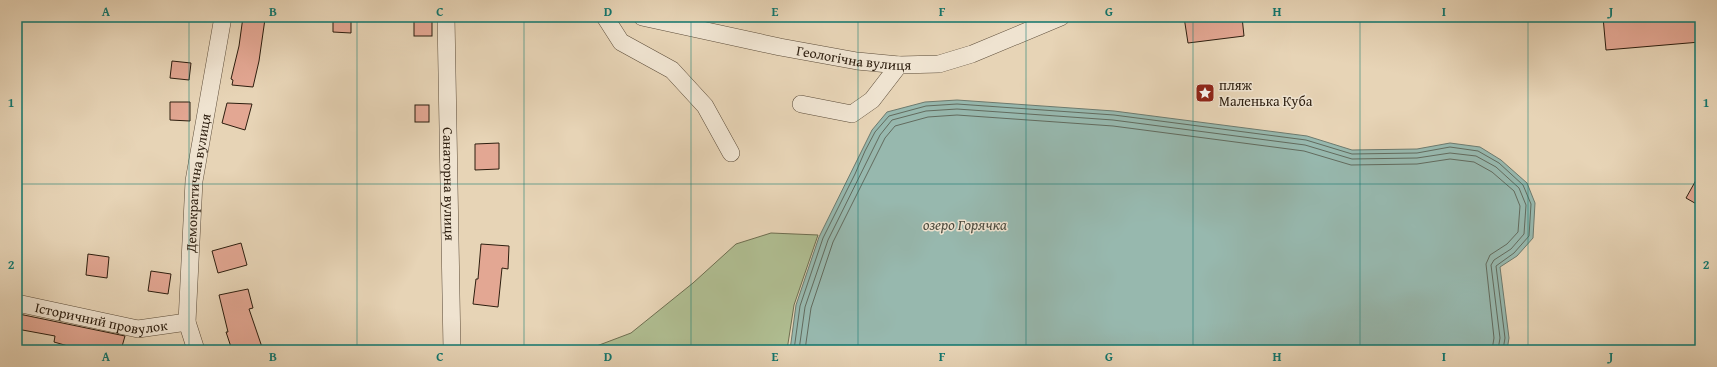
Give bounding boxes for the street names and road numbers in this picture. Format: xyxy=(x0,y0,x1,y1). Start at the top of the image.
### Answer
street label: Геологічна вулиця xyxy=(795,40,911,75)
street label: Демократична вулиця xyxy=(180,112,216,254)
street label: Санаторна вулиця xyxy=(438,127,460,241)
street label: Історичний провулок xyxy=(33,297,169,339)

